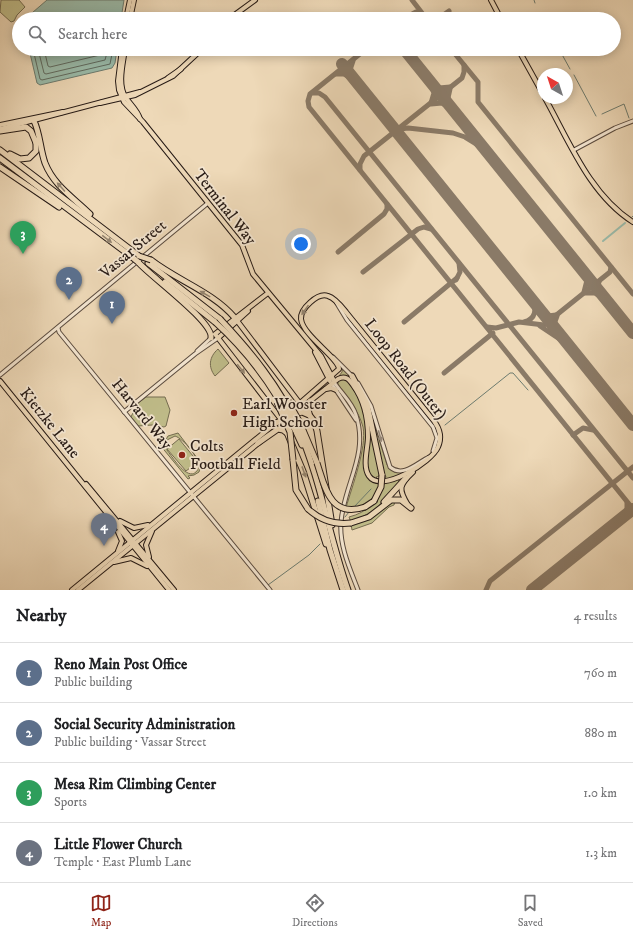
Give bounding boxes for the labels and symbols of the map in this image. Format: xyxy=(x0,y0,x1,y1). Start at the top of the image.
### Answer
north arrow xyxy=(537,68,573,104)
street label: Terminal Way xyxy=(189,165,261,249)
one-way arrow xyxy=(56,182,66,192)
street label: Vassar Street xyxy=(95,215,170,283)
pin: 3 xyxy=(10,221,36,254)
one-way arrow xyxy=(101,234,112,243)
your location xyxy=(291,234,311,254)
pin: 2 xyxy=(56,267,82,300)
one-way arrow xyxy=(199,290,211,297)
pin: 1 xyxy=(99,291,125,324)
one-way arrow xyxy=(301,305,309,316)
street label: Loop Road (Outer) xyxy=(360,315,452,423)
one-way arrow xyxy=(236,364,245,374)
street label: Harvard Way xyxy=(107,374,177,454)
street label: Kietzke Lane xyxy=(15,384,85,463)
place label: Earl Wooster High School xyxy=(242,394,327,432)
marker: Earl Wooster High School xyxy=(229,408,239,418)
one-way arrow xyxy=(377,430,383,442)
place label: Colts Football Field xyxy=(190,436,281,474)
marker: Colts Football Field xyxy=(177,450,187,460)
one-way arrow xyxy=(301,466,307,478)
pin: 4 xyxy=(91,513,117,546)

